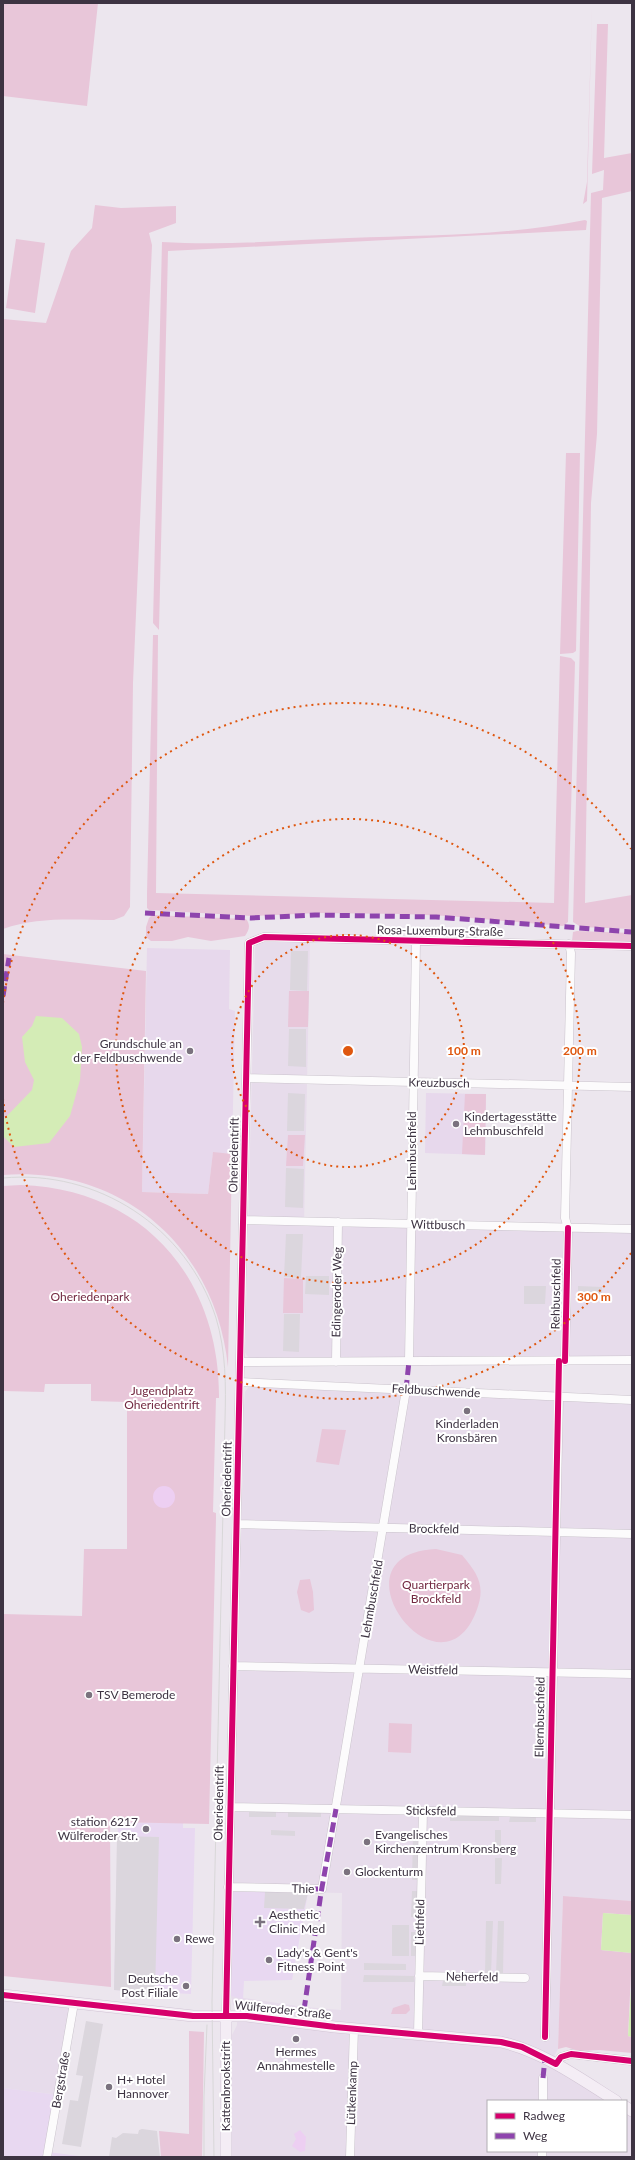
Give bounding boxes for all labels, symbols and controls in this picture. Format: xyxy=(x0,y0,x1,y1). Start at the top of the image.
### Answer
street label: Rosa-Luxemburg-Straße xyxy=(377,922,503,939)
place label: Grundschule an der Feldbuschwende xyxy=(73,1036,182,1065)
text: 100 m xyxy=(447,1043,481,1058)
text: 200 m xyxy=(563,1043,597,1058)
centre of rings xyxy=(341,1044,355,1058)
marker: Grundschule an der Feldbuschwende xyxy=(185,1046,195,1056)
street label: Kreuzbusch xyxy=(408,1074,470,1091)
place label: Kindertagesstätte Lehmbuschfeld xyxy=(464,1109,557,1138)
street label: Lehmbuschfeld xyxy=(404,1111,419,1191)
street label: Oheriedentrift xyxy=(225,1116,242,1193)
marker: Kindertagesstätte Lehmbuschfeld xyxy=(451,1119,461,1129)
street label: Wittbusch xyxy=(411,1217,465,1232)
street label: Edingeroder Weg xyxy=(328,1246,345,1338)
street label: Rehbuschfeld xyxy=(547,1258,564,1330)
park label: Oheriedenpark xyxy=(50,1289,130,1304)
text: 300 m xyxy=(577,1289,611,1304)
street label: Feldbuschwende xyxy=(391,1381,481,1400)
park label: Jugendplatz Oheriedentrift xyxy=(124,1383,201,1412)
marker: Kinderladen Kronsbären xyxy=(462,1406,472,1416)
place label: Kinderladen Kronsbären xyxy=(435,1416,499,1445)
street label: Oheriedentrift xyxy=(218,1440,235,1517)
street label: Brockfeld xyxy=(409,1521,459,1536)
street label: Lehmbuschfeld xyxy=(357,1558,386,1639)
park label: Quartierpark Brockfeld xyxy=(402,1577,471,1606)
street label: Weistfeld xyxy=(408,1662,458,1677)
street label: Ellernbuschfeld xyxy=(531,1676,548,1758)
place label: TSV Bemerode xyxy=(97,1687,175,1702)
marker: TSV Bemerode xyxy=(84,1690,94,1700)
street label: Oheriedentrift xyxy=(210,1764,227,1841)
street label: Sticksfeld xyxy=(406,1803,456,1818)
place label: station 6217 Wülferoder Str. xyxy=(58,1814,138,1843)
marker: station 6217 Wülferoder Str. xyxy=(141,1824,151,1834)
place label: Evangelisches Kirchenzentrum Kronsberg xyxy=(375,1827,516,1856)
marker: Evangelisches Kirchenzentrum Kronsberg xyxy=(362,1837,372,1847)
place label: Glockenturm xyxy=(355,1864,423,1879)
marker: Glockenturm xyxy=(342,1867,352,1877)
street label: Thie xyxy=(291,1881,315,1896)
street label: Liethfeld xyxy=(412,1899,427,1945)
place label: Aesthetic Clinic Med xyxy=(269,1907,325,1936)
marker: Aesthetic Clinic Med xyxy=(254,1916,266,1928)
place label: Rewe xyxy=(185,1931,214,1946)
marker: Rewe xyxy=(172,1934,182,1944)
place label: Lady's & Gent's Fitness Point xyxy=(277,1945,358,1974)
marker: Lady's & Gent's Fitness Point xyxy=(264,1955,274,1965)
street label: Neherfeld xyxy=(446,1969,498,1984)
place label: Deutsche Post Filiale xyxy=(121,1971,178,2000)
marker: Deutsche Post Filiale xyxy=(181,1981,191,1991)
street label: Wülferoder Straße xyxy=(234,1997,332,2022)
marker: Hermes Annahmestelle xyxy=(291,2034,301,2044)
street label: Kattenbrookstrift xyxy=(218,2040,233,2131)
place label: Hermes Annahmestelle xyxy=(257,2044,335,2073)
street label: Bergstraße xyxy=(48,2050,73,2110)
street label: Lütkenkamp xyxy=(343,2060,360,2125)
place label: H+ Hotel Hannover xyxy=(117,2072,169,2101)
marker: H+ Hotel Hannover xyxy=(104,2082,114,2092)
legend xyxy=(487,2100,627,2152)
text: Radweg xyxy=(523,2108,565,2123)
text: Weg xyxy=(523,2128,547,2143)

